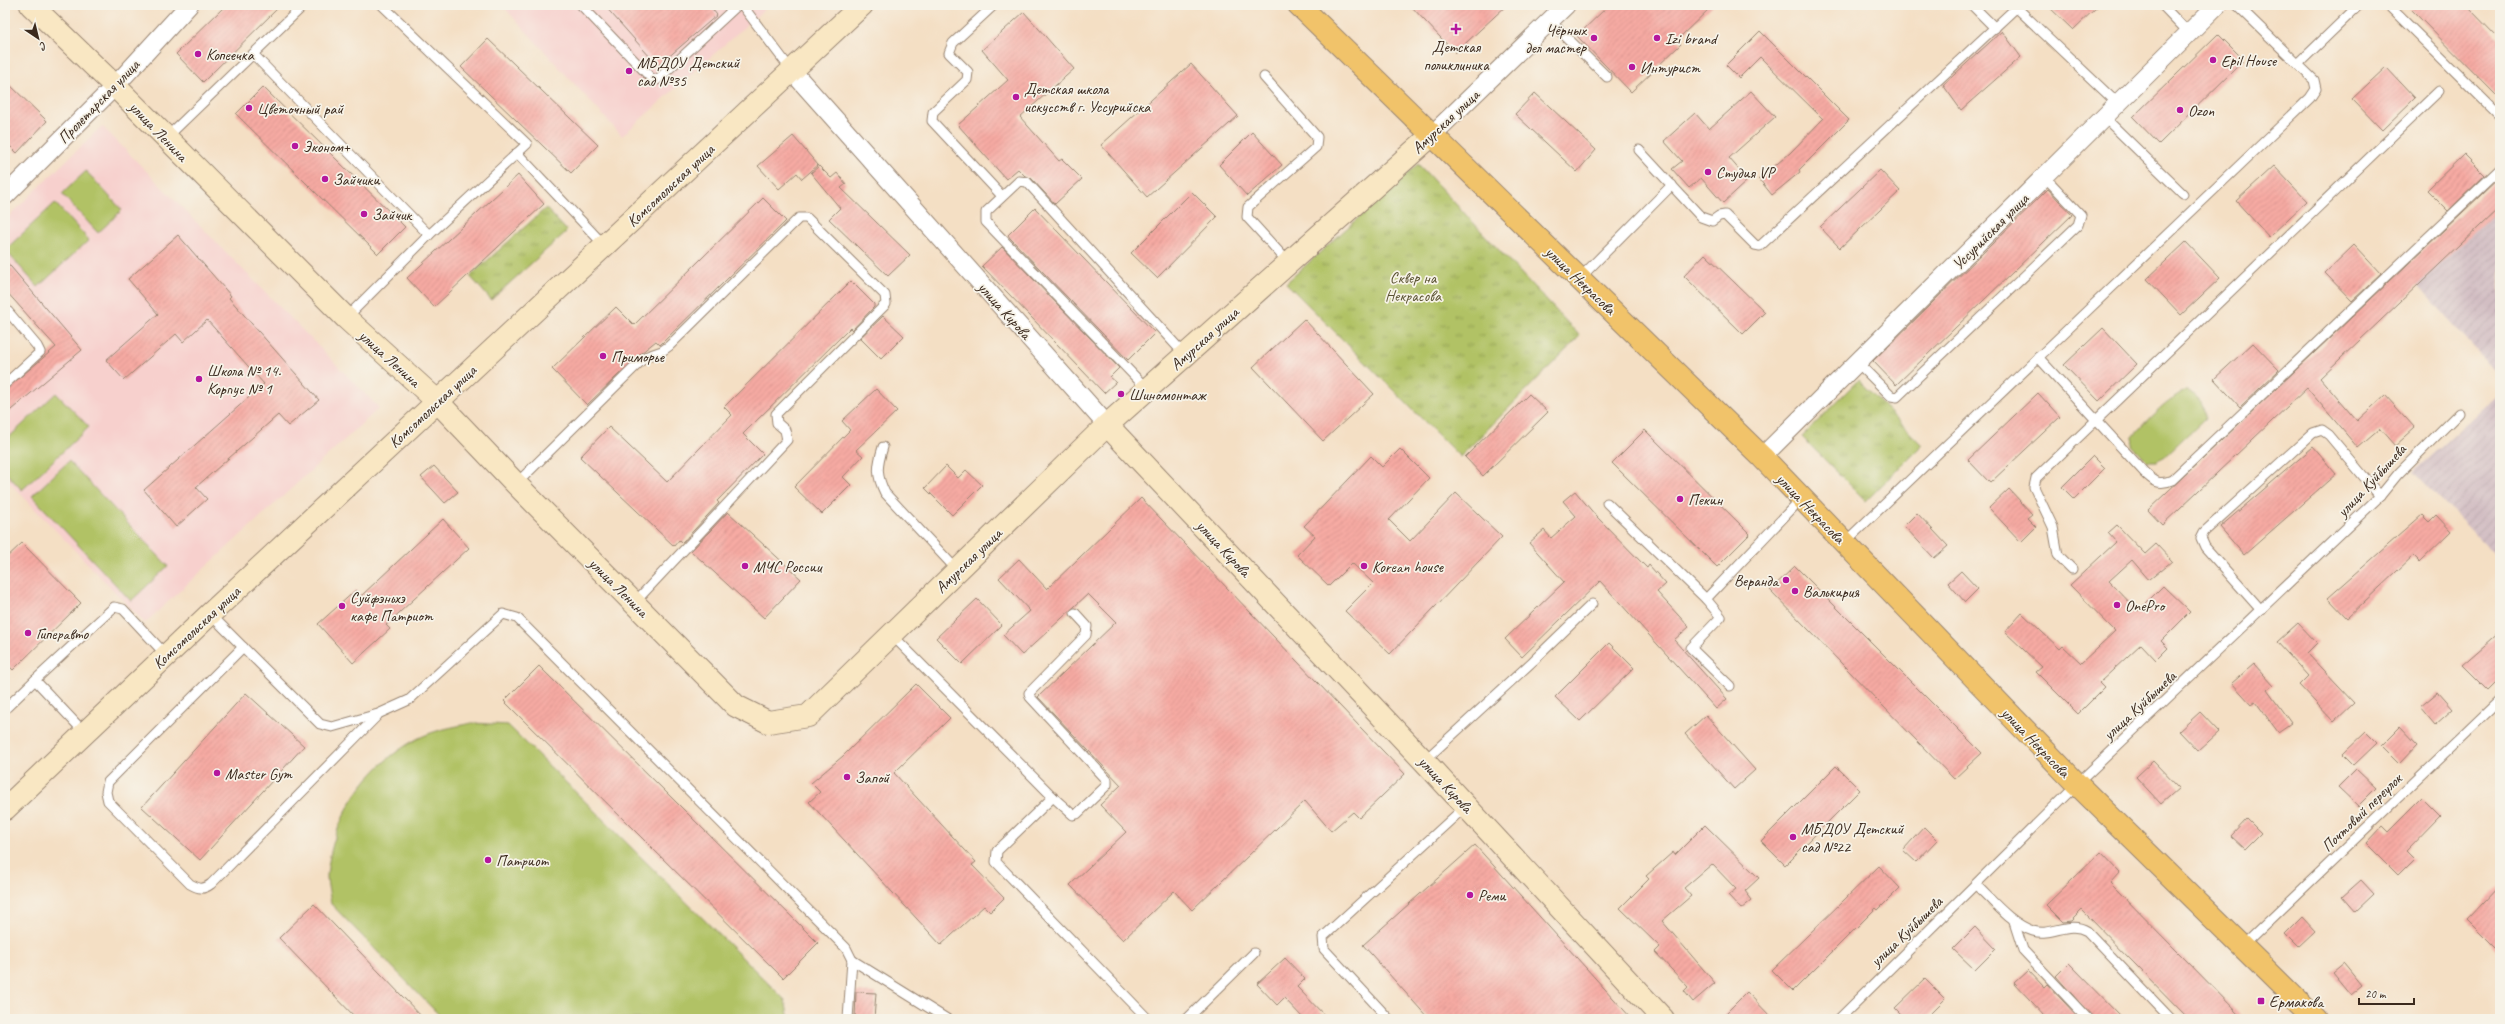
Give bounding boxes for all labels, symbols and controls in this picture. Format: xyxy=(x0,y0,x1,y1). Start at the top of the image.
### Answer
north arrow xyxy=(18,18,58,58)
place label: Чёрных дел мастер xyxy=(1525,20,1588,58)
marker: Детская поликлиника xyxy=(1450,23,1462,35)
place label: Izi brand xyxy=(1665,29,1719,49)
marker: Чёрных дел мастер xyxy=(1589,33,1599,43)
marker: Izi brand xyxy=(1652,33,1662,43)
place label: Детская поликлиника xyxy=(1423,37,1490,75)
text: С xyxy=(36,39,50,54)
place label: Копеечка xyxy=(206,45,255,65)
marker: Копеечка xyxy=(193,49,203,59)
place label: Epil House xyxy=(2221,51,2278,71)
place label: МБДОУ Детский сад №35 xyxy=(637,53,741,91)
street label: Пролетарская улица xyxy=(54,54,145,148)
marker: Epil House xyxy=(2208,55,2218,65)
place label: Интурист xyxy=(1640,58,1701,78)
marker: Интурист xyxy=(1627,62,1637,72)
marker: МБДОУ Детский сад №35 xyxy=(624,66,634,76)
place label: Детская школа искусств г. Уссурийска xyxy=(1024,79,1151,117)
street label: Амурская улица xyxy=(1408,84,1485,158)
marker: Детская школа искусств г. Уссурийска xyxy=(1011,92,1021,102)
street label: улица Ленина xyxy=(124,97,193,167)
place label: Цветочный рай xyxy=(257,99,345,119)
place label: Ozon xyxy=(2188,101,2215,121)
marker: Цветочный рай xyxy=(244,103,254,113)
marker: Ozon xyxy=(2175,105,2185,115)
place label: Эконом+ xyxy=(303,137,351,157)
street label: Комсомольская улица xyxy=(623,139,720,231)
marker: Эконом+ xyxy=(290,141,300,151)
place label: Студия VP xyxy=(1716,163,1777,183)
marker: Студия VP xyxy=(1703,167,1713,177)
place label: Зайчики xyxy=(333,170,380,190)
marker: Зайчики xyxy=(320,174,330,184)
street label: Уссурийская улица xyxy=(1948,188,2034,274)
place label: Зайчик xyxy=(372,205,413,225)
marker: Зайчик xyxy=(359,209,369,219)
street label: улица Некрасова xyxy=(1540,241,1620,320)
park label: Сквер на Некрасова xyxy=(1385,268,1442,306)
street label: улица Кирова xyxy=(973,277,1036,345)
street label: Амурская улица xyxy=(1166,302,1244,375)
street label: улица Ленина xyxy=(354,325,425,393)
place label: Приморье xyxy=(611,347,666,367)
marker: Приморье xyxy=(598,351,608,361)
street label: Комсомольская улица xyxy=(385,360,482,452)
place label: Школа № 14. Корпус № 1 xyxy=(207,361,282,399)
marker: Школа № 14. Корпус № 1 xyxy=(194,374,204,384)
place label: Шиномонтаж xyxy=(1129,385,1207,405)
marker: Шиномонтаж xyxy=(1116,389,1126,399)
street label: улица Куйбышева xyxy=(2332,439,2412,522)
street label: улица Некрасова xyxy=(1771,469,1850,549)
place label: Пекин xyxy=(1688,490,1724,510)
marker: Пекин xyxy=(1675,494,1685,504)
street label: улица Кирова xyxy=(1191,515,1256,582)
street label: Амурская улица xyxy=(931,523,1007,598)
street label: улица Ленина xyxy=(584,553,653,623)
place label: МЧС России xyxy=(753,557,823,577)
place label: Korean house xyxy=(1372,557,1445,577)
marker: МЧС России xyxy=(740,561,750,571)
marker: Korean house xyxy=(1359,561,1369,571)
place label: Веранда xyxy=(1734,571,1779,591)
marker: Веранда xyxy=(1781,575,1791,585)
street label: Комсомольская улица xyxy=(149,581,246,673)
place label: Валькирия xyxy=(1803,582,1860,602)
marker: Валькирия xyxy=(1790,586,1800,596)
place label: Суйфэньхэ кафе Патриот xyxy=(350,588,434,626)
place label: OnePro xyxy=(2125,596,2167,616)
marker: OnePro xyxy=(2112,600,2122,610)
marker: Суйфэньхэ кафе Патриот xyxy=(337,601,347,611)
place label: Гиперавто xyxy=(36,624,89,644)
marker: Гиперавто xyxy=(23,628,33,638)
street label: улица Куйбышева xyxy=(2098,666,2182,745)
street label: улица Некрасова xyxy=(1996,703,2075,783)
street label: улица Кирова xyxy=(1413,751,1478,818)
place label: Master Gym xyxy=(225,764,293,784)
marker: Master Gym xyxy=(212,768,222,778)
place label: Запой xyxy=(855,768,891,788)
street label: Почтовый переулок xyxy=(2317,768,2408,856)
marker: Запой xyxy=(842,772,852,782)
place label: МБДОУ Детский сад №22 xyxy=(1801,819,1905,857)
marker: МБДОУ Детский сад №22 xyxy=(1788,832,1798,842)
place label: Патриот xyxy=(496,851,550,871)
marker: Патриот xyxy=(483,855,493,865)
place label: Реми xyxy=(1478,886,1507,906)
marker: Реми xyxy=(1465,890,1475,900)
street label: улица Куйбышева xyxy=(1866,891,1948,972)
scale bar xyxy=(2359,980,2414,1006)
text: 20 m xyxy=(2365,986,2387,1002)
place label: Ермакова xyxy=(2269,992,2324,1012)
marker: Ермакова xyxy=(2256,996,2266,1006)

